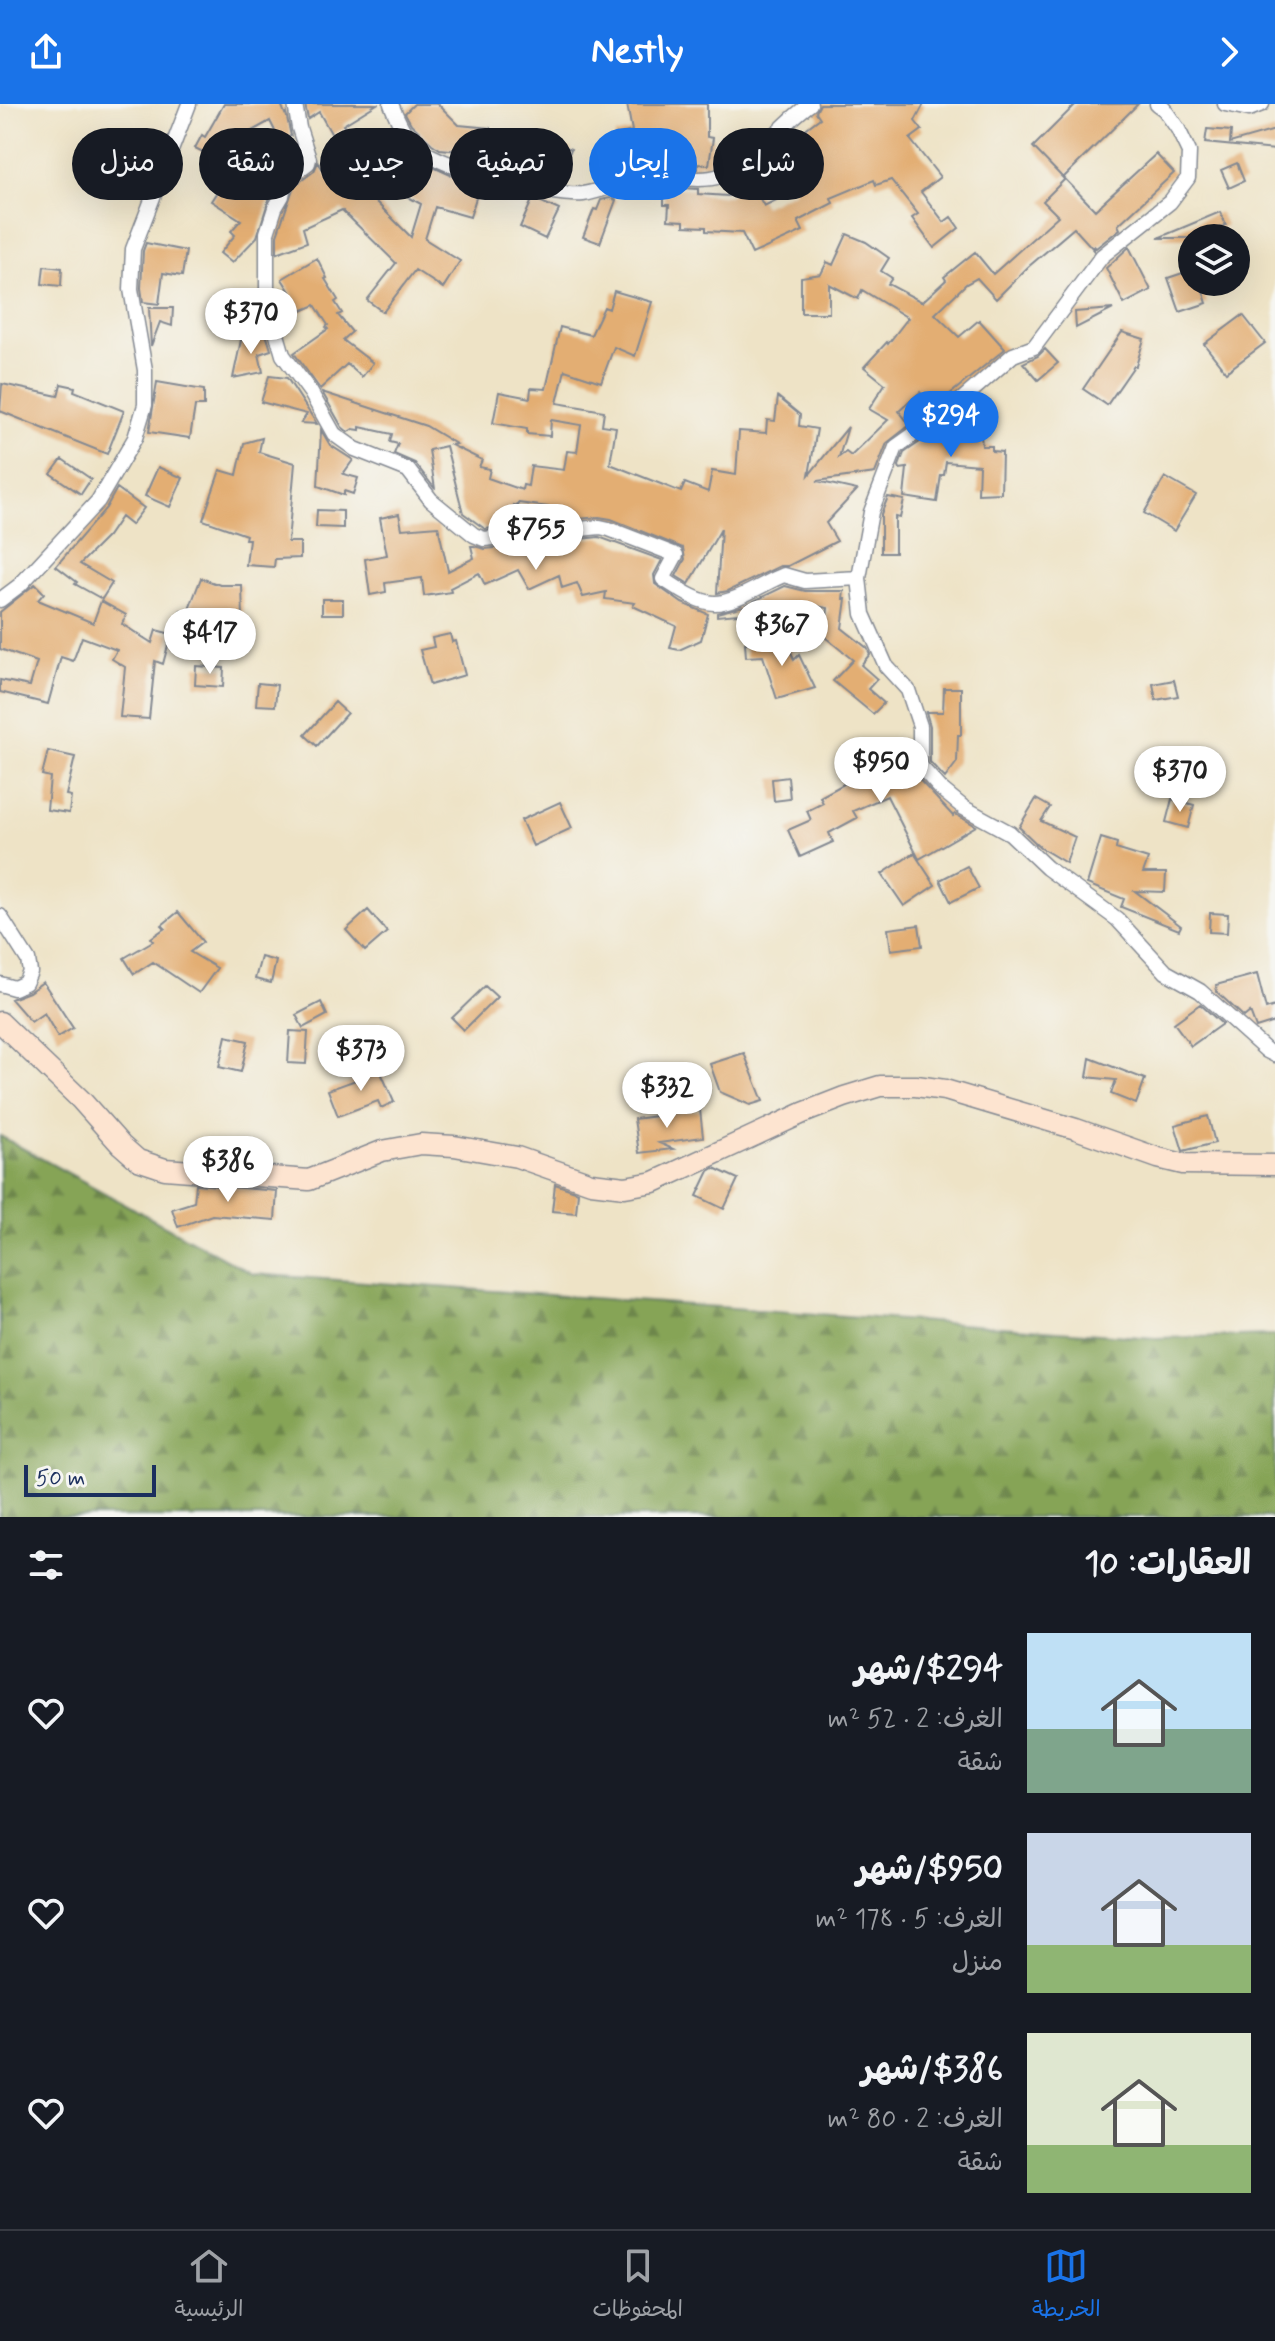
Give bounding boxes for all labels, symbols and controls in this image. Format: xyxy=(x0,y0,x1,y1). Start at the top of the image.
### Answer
text: Nestly xyxy=(591,29,684,76)
icon: share xyxy=(24,30,68,74)
icon: forward xyxy=(1207,30,1251,74)
chip: منزل xyxy=(72,128,183,200)
chip: شقة xyxy=(199,128,304,200)
chip: جديد xyxy=(320,128,433,200)
chip: تصفية xyxy=(449,128,573,200)
chip: إيجار xyxy=(589,128,697,200)
chip: شراء xyxy=(713,128,824,200)
map controls xyxy=(1178,224,1250,296)
button: layers xyxy=(1178,224,1250,296)
pin: $370 xyxy=(204,288,298,356)
text: $370 xyxy=(223,297,279,331)
pin: $294 xyxy=(904,391,998,459)
text: $294 xyxy=(922,400,980,434)
pin: $755 xyxy=(489,504,583,572)
text: $755 xyxy=(506,513,566,547)
pin: $367 xyxy=(735,600,829,668)
pin: $417 xyxy=(163,608,257,676)
text: $367 xyxy=(754,609,810,643)
text: $417 xyxy=(182,617,238,651)
pin: $950 xyxy=(834,737,928,805)
text: $950 xyxy=(852,746,910,780)
pin: $370 xyxy=(1133,746,1227,814)
text: $370 xyxy=(1152,755,1208,789)
pin: $373 xyxy=(314,1025,408,1093)
text: $373 xyxy=(336,1034,386,1068)
pin: $332 xyxy=(620,1062,714,1130)
text: $332 xyxy=(640,1071,694,1105)
pin: $386 xyxy=(181,1136,275,1204)
text: $386 xyxy=(201,1145,255,1179)
scale bar xyxy=(24,1461,156,1497)
text: 50 m xyxy=(36,1465,85,1493)
text: العقارات: 10 xyxy=(1084,1542,1251,1587)
icon: filters xyxy=(24,1543,68,1587)
text: $294/شهر xyxy=(855,1647,1003,1692)
icon: home xyxy=(1091,1665,1187,1761)
icon: heart xyxy=(24,1691,68,1735)
text: الغرف: 2 · 52 m² xyxy=(828,1703,1003,1737)
text: شقة xyxy=(958,1746,1003,1780)
text: $950/شهر xyxy=(856,1847,1003,1892)
icon: home xyxy=(1091,1865,1187,1961)
icon: heart xyxy=(24,1891,68,1935)
text: الغرف: 5 · 178 m² xyxy=(815,1903,1003,1937)
text: منزل xyxy=(952,1946,1003,1980)
text: $386/شهر xyxy=(862,2047,1003,2092)
icon: home xyxy=(1091,2065,1187,2161)
icon: heart xyxy=(24,2091,68,2135)
text: الغرف: 2 · 80 m² xyxy=(828,2103,1003,2137)
text: شقة xyxy=(958,2146,1003,2180)
tab: الرئيسية xyxy=(174,2244,244,2328)
tab: المحفوظات xyxy=(592,2244,683,2328)
tab: الخريطة xyxy=(1032,2244,1101,2328)

